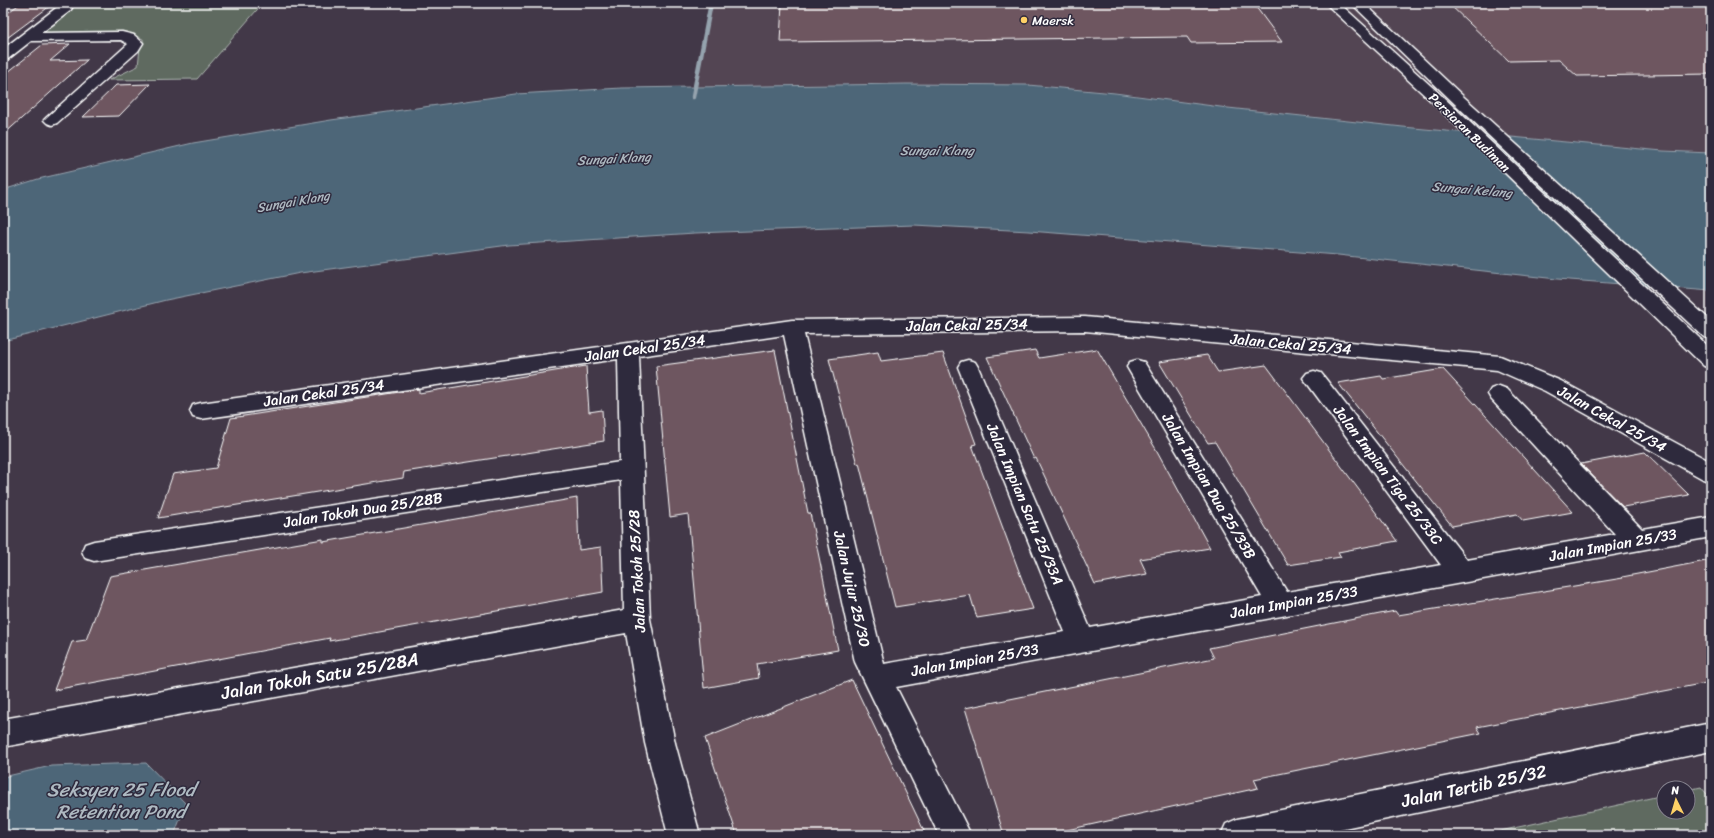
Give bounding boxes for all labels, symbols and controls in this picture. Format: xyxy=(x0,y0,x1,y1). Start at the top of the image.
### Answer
place label: Maersk xyxy=(1032,9,1074,32)
marker: Maersk xyxy=(1019,15,1029,25)
street label: Persiaran Budiman xyxy=(1423,87,1516,178)
water label: Sungai Klang xyxy=(900,139,975,162)
water label: Sungai Klang xyxy=(577,145,653,172)
water label: Sungai Kelang xyxy=(1431,175,1515,205)
water label: Sungai Klang xyxy=(255,184,333,219)
street label: Jalan Cekal 25/34 xyxy=(905,311,1028,339)
street label: Jalan Cekal 25/34 xyxy=(1228,326,1353,362)
street label: Jalan Cekal 25/34 xyxy=(582,327,707,369)
street label: Jalan Cekal 25/34 xyxy=(261,372,386,414)
street label: Jalan Cekal 25/34 xyxy=(1552,378,1671,460)
street label: Jalan Impian Tiga 25/33C xyxy=(1326,399,1450,551)
street label: Jalan Impian Dua 25/33B xyxy=(1154,407,1263,565)
street label: Jalan Impian Satu 25/33A xyxy=(979,418,1071,589)
street label: Jalan Tokoh Dua 25/28B xyxy=(281,485,445,536)
street label: Jalan Tokoh 25/28 xyxy=(621,509,653,634)
street label: Jalan Impian 25/33 xyxy=(1546,521,1679,569)
street label: Jalan Jujur 25/30 xyxy=(826,527,878,650)
street label: Jalan Impian 25/33 xyxy=(1227,578,1360,626)
street label: Jalan Impian 25/33 xyxy=(908,636,1041,684)
street label: Jalan Tokoh Satu 25/28A xyxy=(218,643,421,709)
street label: Jalan Tertib 25/32 xyxy=(1397,755,1550,817)
water label: Seksyen 25 Flood Retention Pond xyxy=(47,773,200,828)
north arrow xyxy=(1656,780,1696,820)
text: N xyxy=(1670,781,1680,800)

